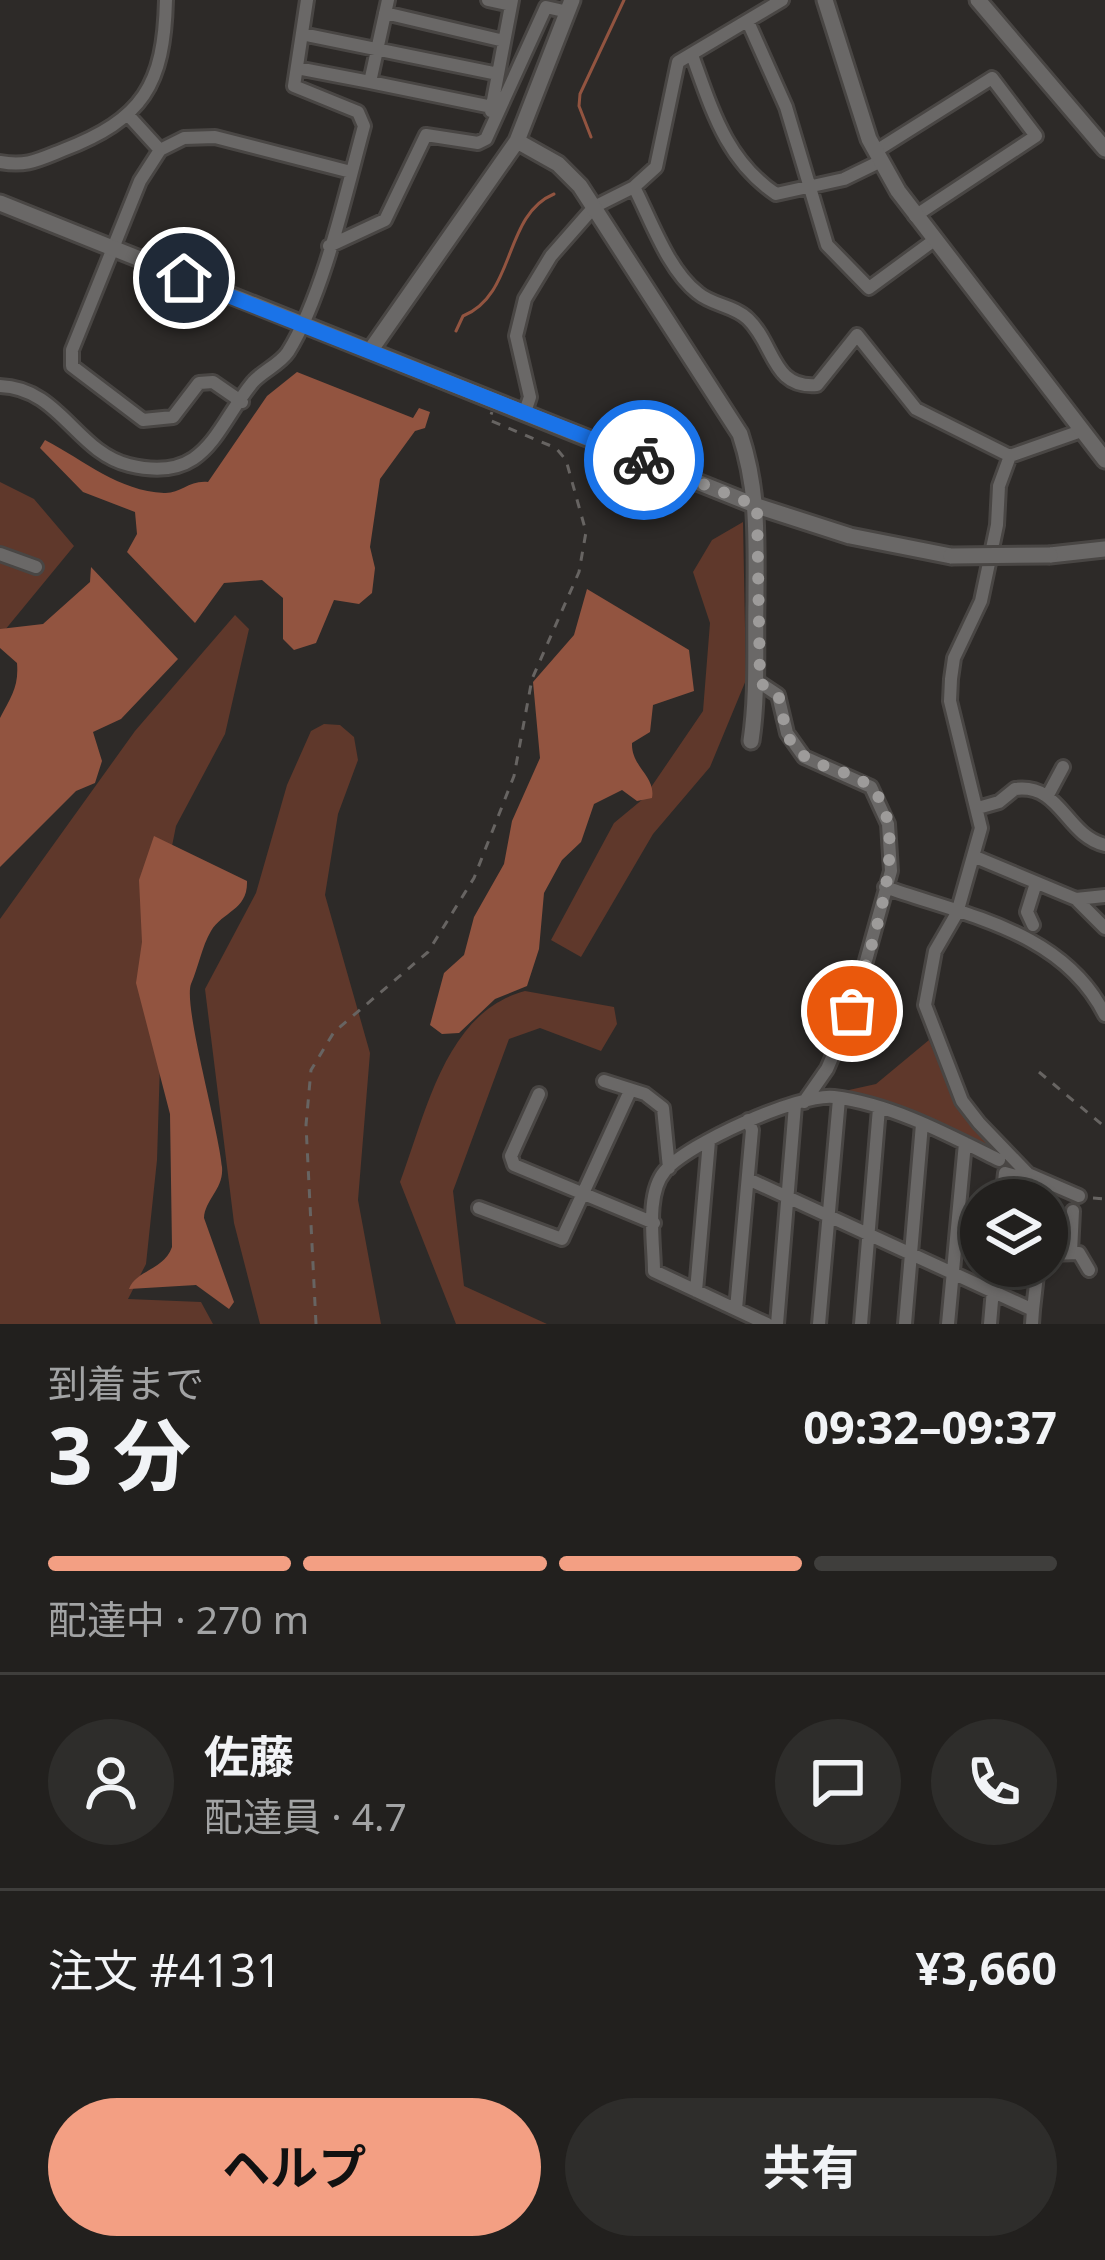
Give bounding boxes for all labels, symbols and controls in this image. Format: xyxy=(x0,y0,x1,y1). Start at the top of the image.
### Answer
pin xyxy=(133,227,235,329)
icon: home xyxy=(151,245,217,311)
courier xyxy=(584,400,704,520)
icon: bike xyxy=(611,427,677,493)
pin xyxy=(801,960,903,1062)
icon: bag xyxy=(819,978,885,1044)
map controls xyxy=(960,1179,1068,1287)
button: layers xyxy=(960,1179,1068,1287)
text: 到着まで xyxy=(48,1356,204,1409)
text: 09:32–09:37 xyxy=(803,1396,1057,1457)
text: 3 分 xyxy=(48,1401,191,1507)
text: 配達中 · 270 m xyxy=(48,1592,309,1645)
button: person xyxy=(48,1719,174,1845)
button: chat xyxy=(775,1719,901,1845)
button: phone xyxy=(931,1719,1057,1845)
text: 佐藤 xyxy=(204,1725,294,1786)
text: 配達員 · 4.7 xyxy=(204,1789,407,1842)
text: ¥3,660 xyxy=(915,1937,1057,1998)
text: 注文 #4131 xyxy=(48,1939,282,2000)
button: ヘルプ xyxy=(48,2098,541,2236)
button: 共有 xyxy=(565,2098,1057,2236)

